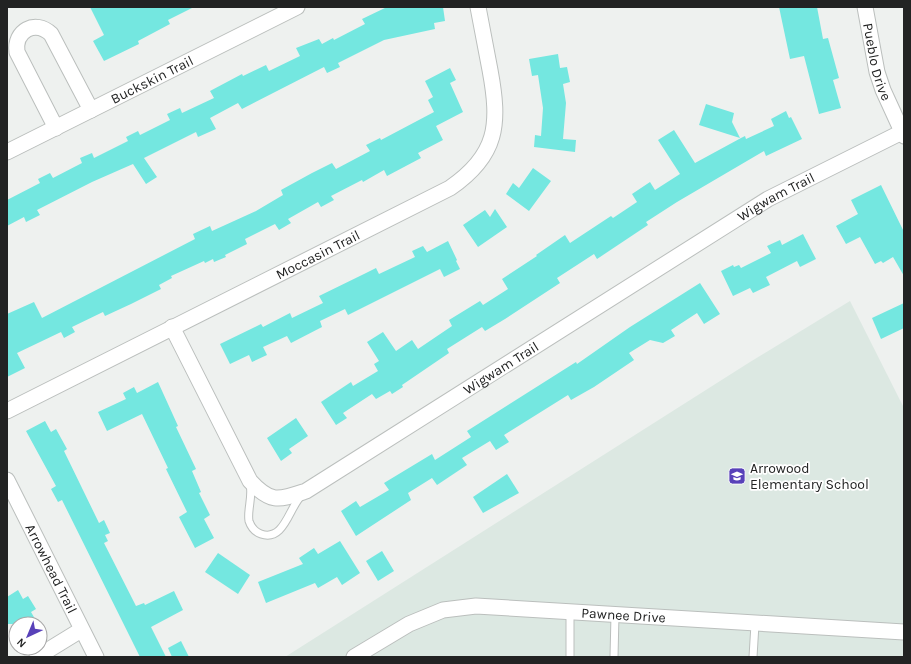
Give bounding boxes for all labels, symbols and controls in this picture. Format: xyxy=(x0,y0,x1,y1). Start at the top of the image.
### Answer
street label: Pueblo Drive xyxy=(859,22,895,103)
street label: Buckskin Trail xyxy=(108,52,196,108)
street label: Wigwam Trail xyxy=(734,169,818,225)
street label: Moccasin Trail xyxy=(273,227,363,283)
street label: Wigwam Trail xyxy=(460,338,542,398)
place label: Arrowood Elementary School xyxy=(750,460,869,493)
school or university icon: Arrowood Elementary School xyxy=(727,466,747,486)
street label: Arrowhead Trail xyxy=(21,521,81,616)
street label: Pawnee Drive xyxy=(581,604,666,627)
north arrow xyxy=(8,616,48,656)
text: N xyxy=(14,635,29,650)

